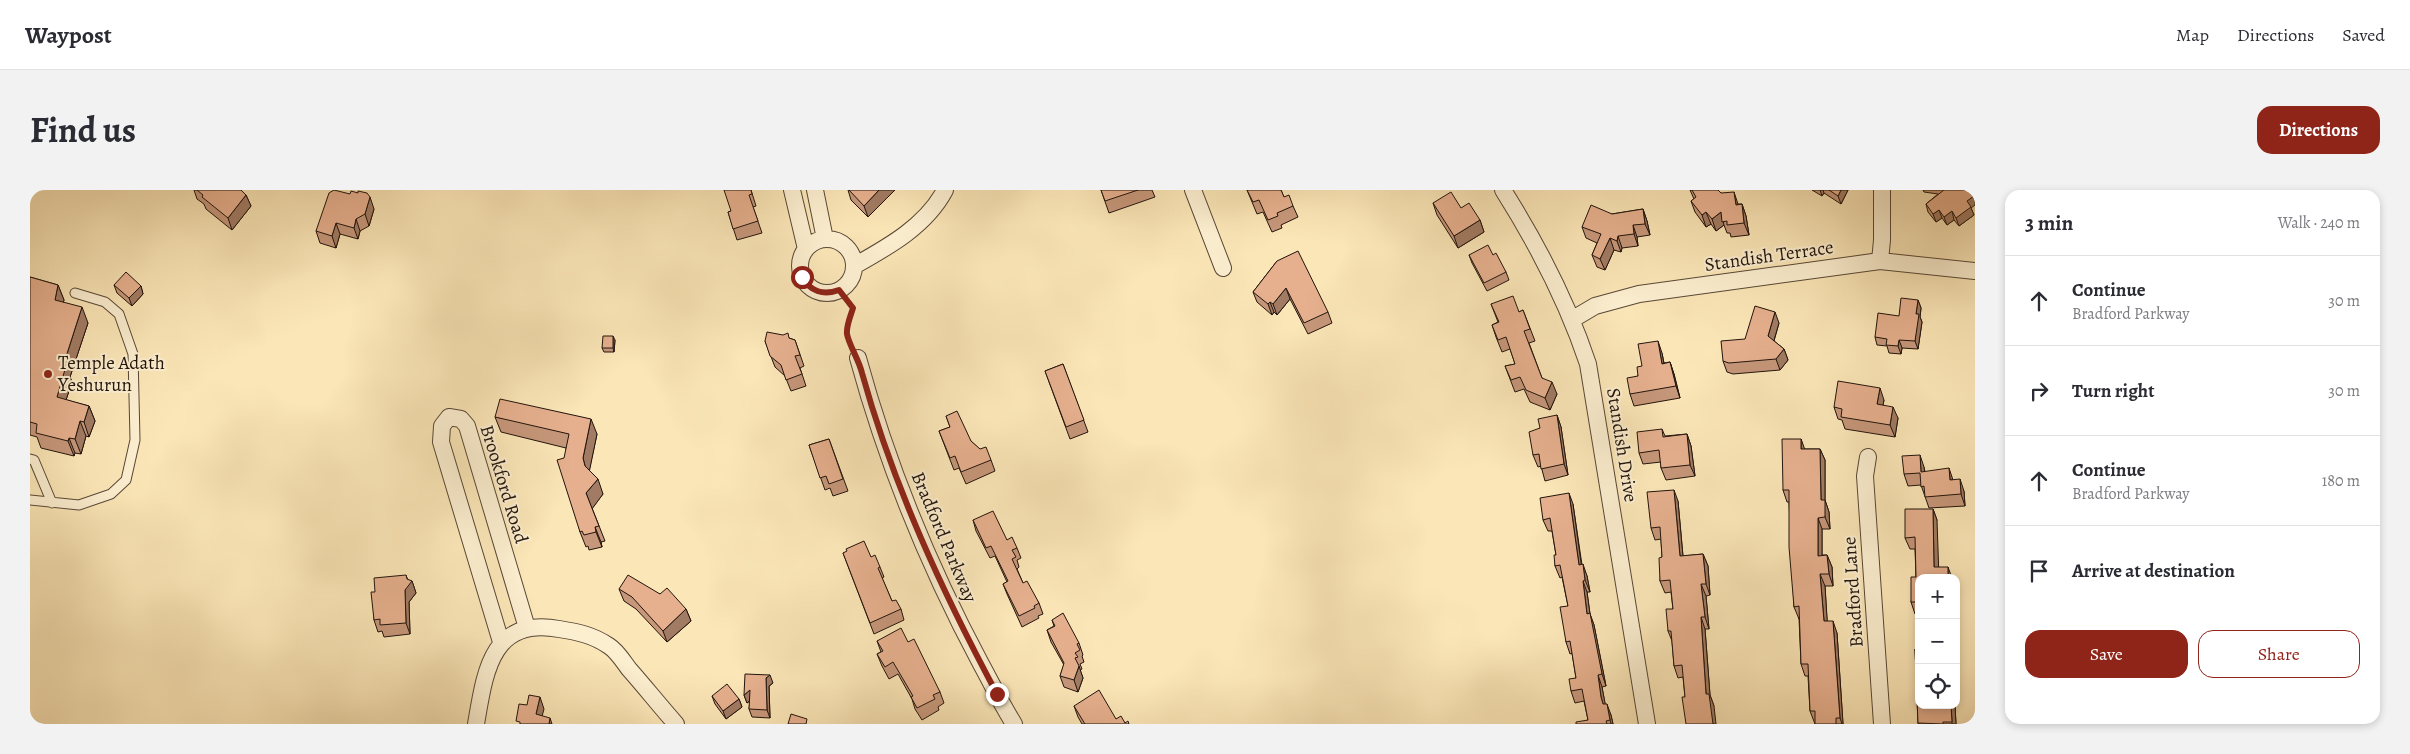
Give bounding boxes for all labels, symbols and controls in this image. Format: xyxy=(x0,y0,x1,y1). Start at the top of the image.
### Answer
text: Waypost xyxy=(25,19,112,51)
text: Map xyxy=(2176,23,2209,47)
text: Directions xyxy=(2237,23,2314,47)
text: Saved xyxy=(2342,23,2385,47)
text: Find us xyxy=(30,106,136,154)
button: Directions xyxy=(2257,106,2380,154)
text: 3 min xyxy=(2025,209,2073,237)
text: Walk · 240 m xyxy=(2278,212,2360,234)
street label: Standish Terrace xyxy=(1703,234,1835,278)
route start xyxy=(791,266,814,289)
text: Continue xyxy=(2072,277,2146,303)
icon: ahead xyxy=(2025,287,2053,315)
text: 30 m xyxy=(2328,290,2360,312)
text: Bradford Parkway xyxy=(2072,303,2189,325)
place label: Temple Adath Yeshurun xyxy=(57,350,165,398)
marker: Temple Adath Yeshurun xyxy=(42,368,54,380)
icon: right xyxy=(2025,377,2053,405)
text: Turn right xyxy=(2072,378,2154,404)
text: 30 m xyxy=(2328,380,2360,402)
street label: Standish Drive xyxy=(1600,386,1644,504)
street label: Brookford Road xyxy=(474,422,535,547)
text: Continue xyxy=(2072,457,2146,483)
icon: ahead xyxy=(2025,467,2053,495)
street label: Bradford Parkway xyxy=(905,468,983,607)
text: 180 m xyxy=(2322,470,2360,492)
text: Bradford Parkway xyxy=(2072,483,2189,505)
street label: Bradford Lane xyxy=(1836,536,1870,648)
icon: arrive xyxy=(2025,557,2053,585)
text: Arrive at destination xyxy=(2072,558,2235,584)
map controls xyxy=(1915,574,1960,709)
button: + xyxy=(1915,574,1960,619)
button: − xyxy=(1915,619,1960,664)
button: Save xyxy=(2025,630,2188,678)
button: Share xyxy=(2198,630,2360,678)
button: locate xyxy=(1915,664,1960,709)
route end xyxy=(986,683,1009,706)

